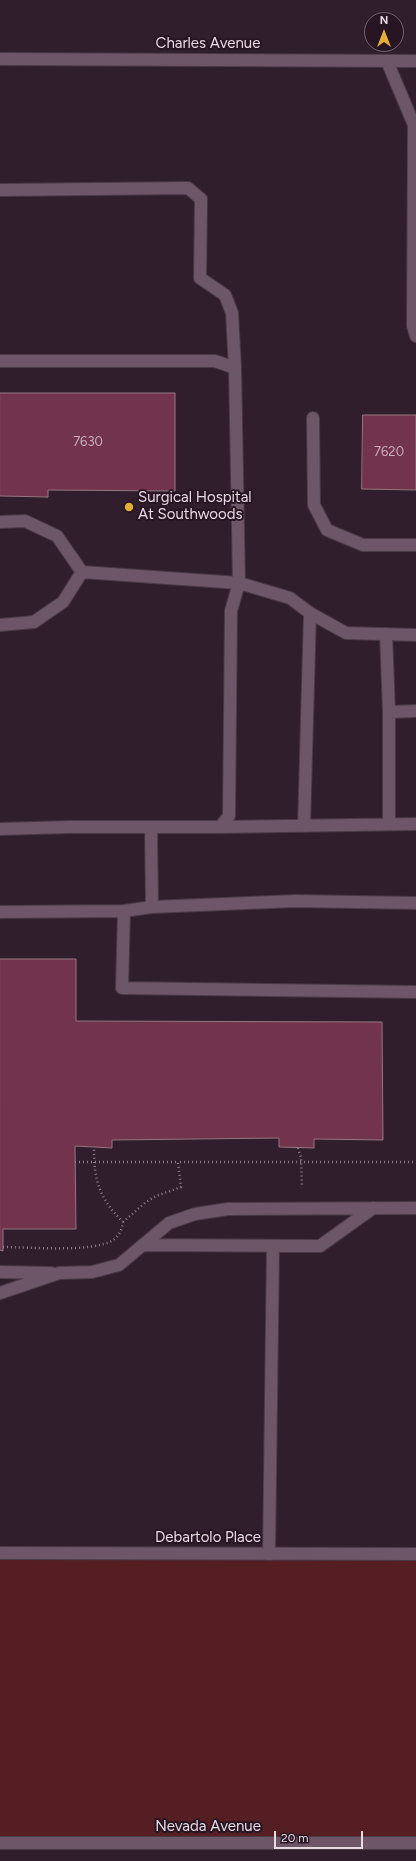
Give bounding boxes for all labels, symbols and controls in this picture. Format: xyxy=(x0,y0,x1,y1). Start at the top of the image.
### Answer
north arrow xyxy=(364,12,404,52)
text: N xyxy=(380,14,388,27)
street label: Charles Avenue xyxy=(156,35,260,53)
house number: 7630 xyxy=(73,434,103,450)
house number: 7620 xyxy=(374,444,404,460)
place label: Surgical Hospital At Southwoods xyxy=(138,489,252,524)
marker: Surgical Hospital At Southwoods xyxy=(123,501,135,513)
street label: Debartolo Place xyxy=(155,1529,261,1547)
street label: Nevada Avenue xyxy=(155,1818,261,1836)
scale bar xyxy=(276,1823,365,1849)
text: 20 m xyxy=(281,1831,309,1845)

